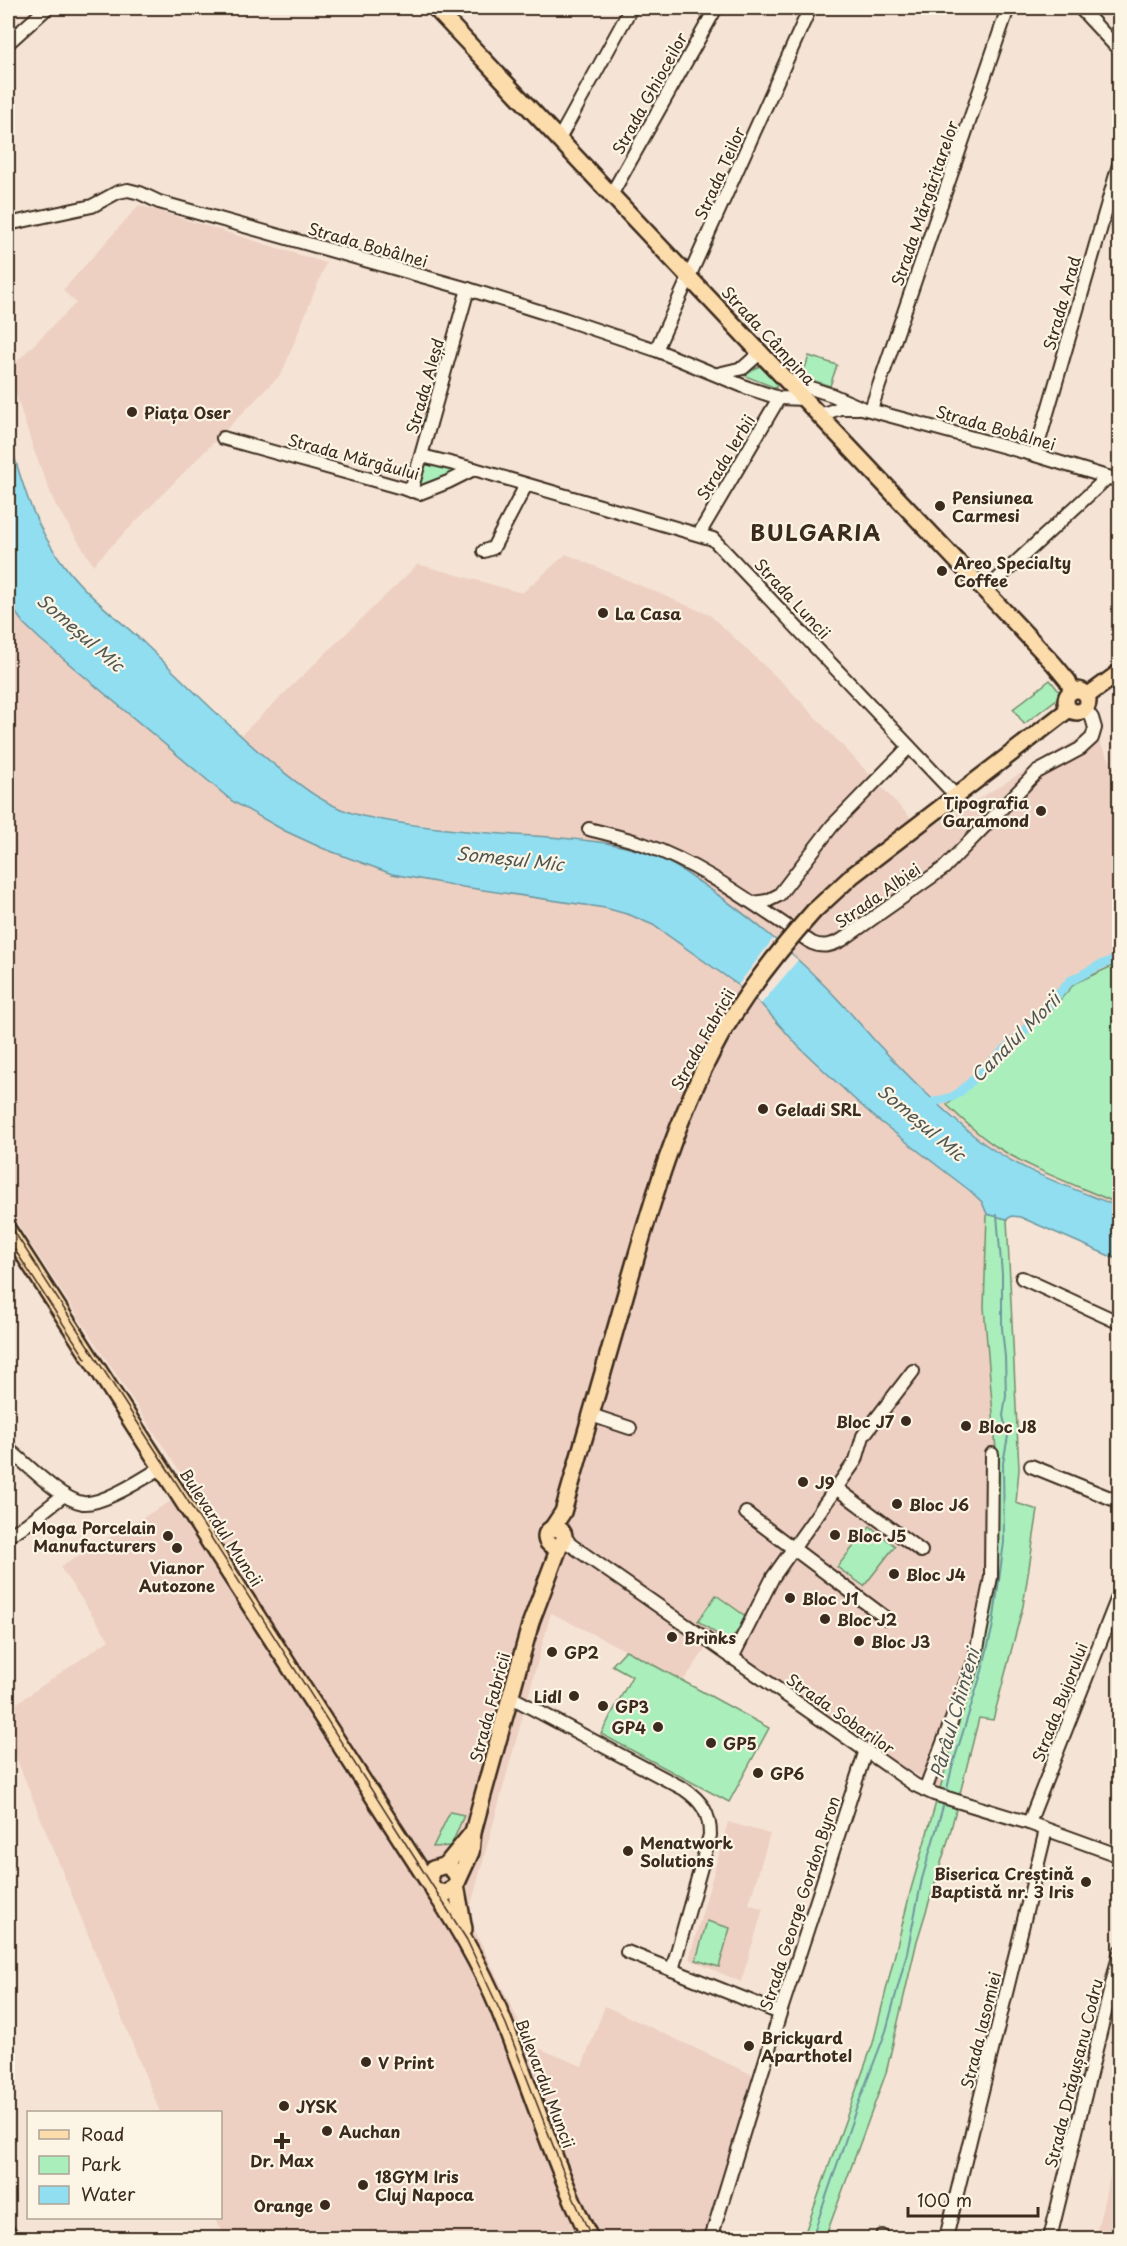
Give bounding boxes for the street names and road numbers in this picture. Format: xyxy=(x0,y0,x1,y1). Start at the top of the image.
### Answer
street label: Strada Ghioceilor xyxy=(605,27,693,158)
street label: Strada Mărgăritarelor xyxy=(884,117,964,289)
street label: Strada Teilor xyxy=(688,122,750,223)
street label: Strada Bobâlnei xyxy=(305,215,431,273)
street label: Strada Arad xyxy=(1036,253,1086,353)
street label: Strada Câmpina xyxy=(717,280,821,390)
street label: Strada Aleșd xyxy=(399,335,449,437)
street label: Strada Bobâlnei xyxy=(933,398,1059,456)
street label: Strada Ierbii xyxy=(690,410,760,504)
street label: Strada Mărgăului xyxy=(285,427,423,485)
street label: Strada Luncii xyxy=(749,552,837,644)
street label: Strada Albiei xyxy=(829,857,925,933)
street label: Strada Fabricii xyxy=(664,984,740,1094)
street label: Bulevardul Muncii xyxy=(175,1463,269,1591)
street label: Strada Bujorului xyxy=(1025,1639,1093,1765)
street label: Strada Fabricii xyxy=(463,1649,515,1765)
street label: Strada Sobarilor xyxy=(782,1667,900,1760)
street label: Strada George Gordon Byron xyxy=(753,1793,845,2013)
street label: Strada Iasomiei xyxy=(954,1969,1006,2091)
street label: Strada Drăgușanu Codru xyxy=(1038,1976,1108,2170)
street label: Bulevardul Muncii xyxy=(510,2015,582,2151)

